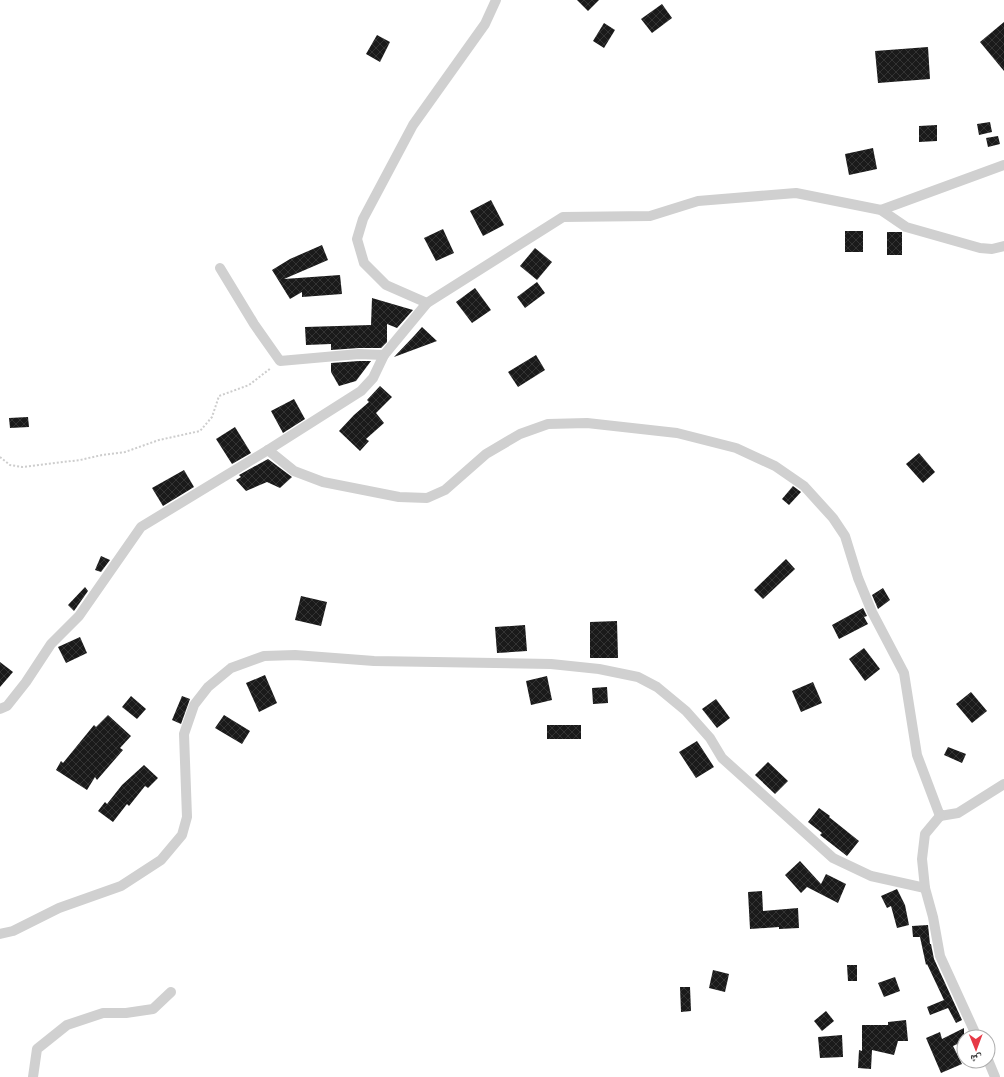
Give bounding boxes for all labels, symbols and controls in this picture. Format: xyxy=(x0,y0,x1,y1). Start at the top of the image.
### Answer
north arrow xyxy=(956,1029,996,1069)
text: ش xyxy=(970,1051,982,1065)

